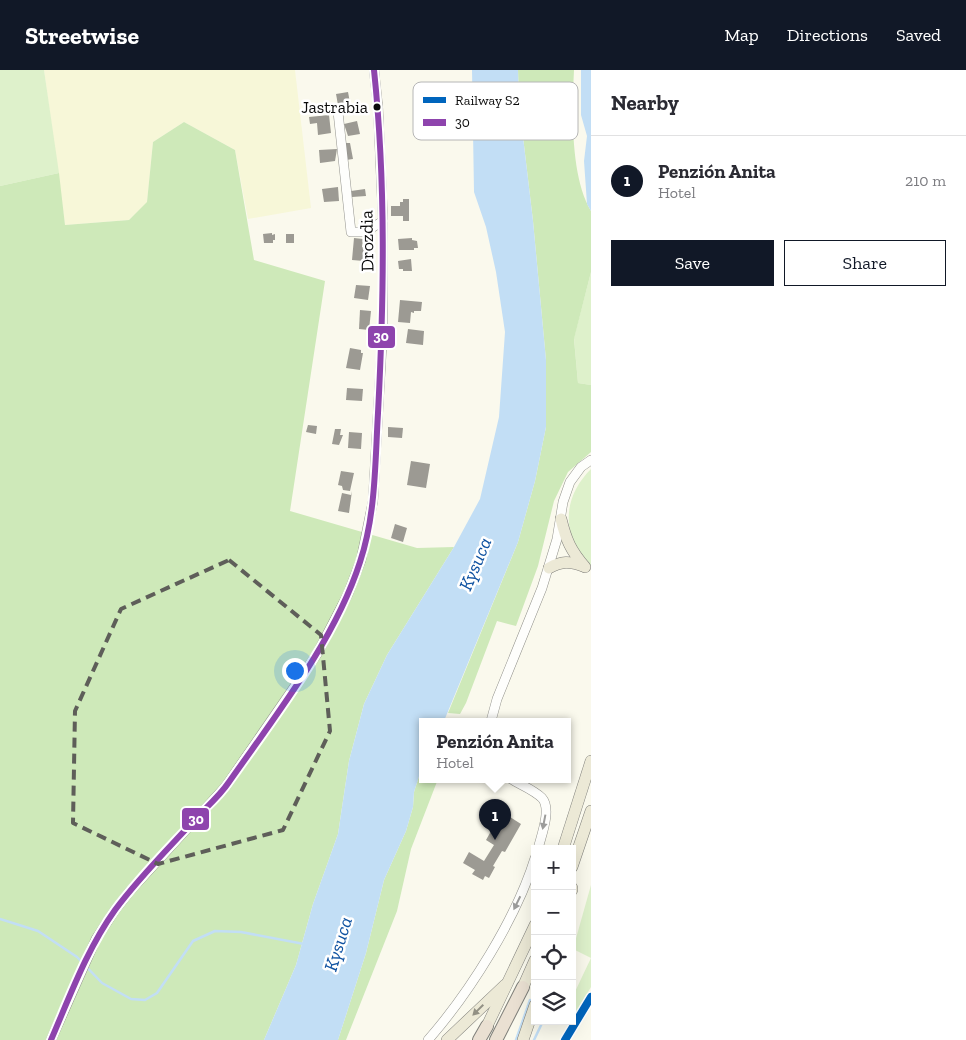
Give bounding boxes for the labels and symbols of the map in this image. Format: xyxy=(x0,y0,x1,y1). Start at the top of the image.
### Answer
legend xyxy=(413,82,578,140)
text: Railway S2 xyxy=(455,92,520,109)
place label: Jastrabia xyxy=(301,97,368,117)
marker: Jastrabia xyxy=(372,102,382,112)
text: 30 xyxy=(455,114,470,131)
street label: Drozdia xyxy=(355,210,379,272)
line badge: 30 xyxy=(367,325,396,349)
text: 30 xyxy=(373,328,389,345)
water label: Kysuca xyxy=(454,534,496,594)
your location xyxy=(282,658,308,684)
pin: 1 xyxy=(479,799,511,840)
line badge: 30 xyxy=(181,807,210,831)
text: 30 xyxy=(188,811,204,828)
one-way arrow xyxy=(540,815,548,831)
one-way arrow xyxy=(512,896,520,910)
water label: Kysuca xyxy=(319,914,357,974)
one-way arrow xyxy=(472,1004,484,1016)

